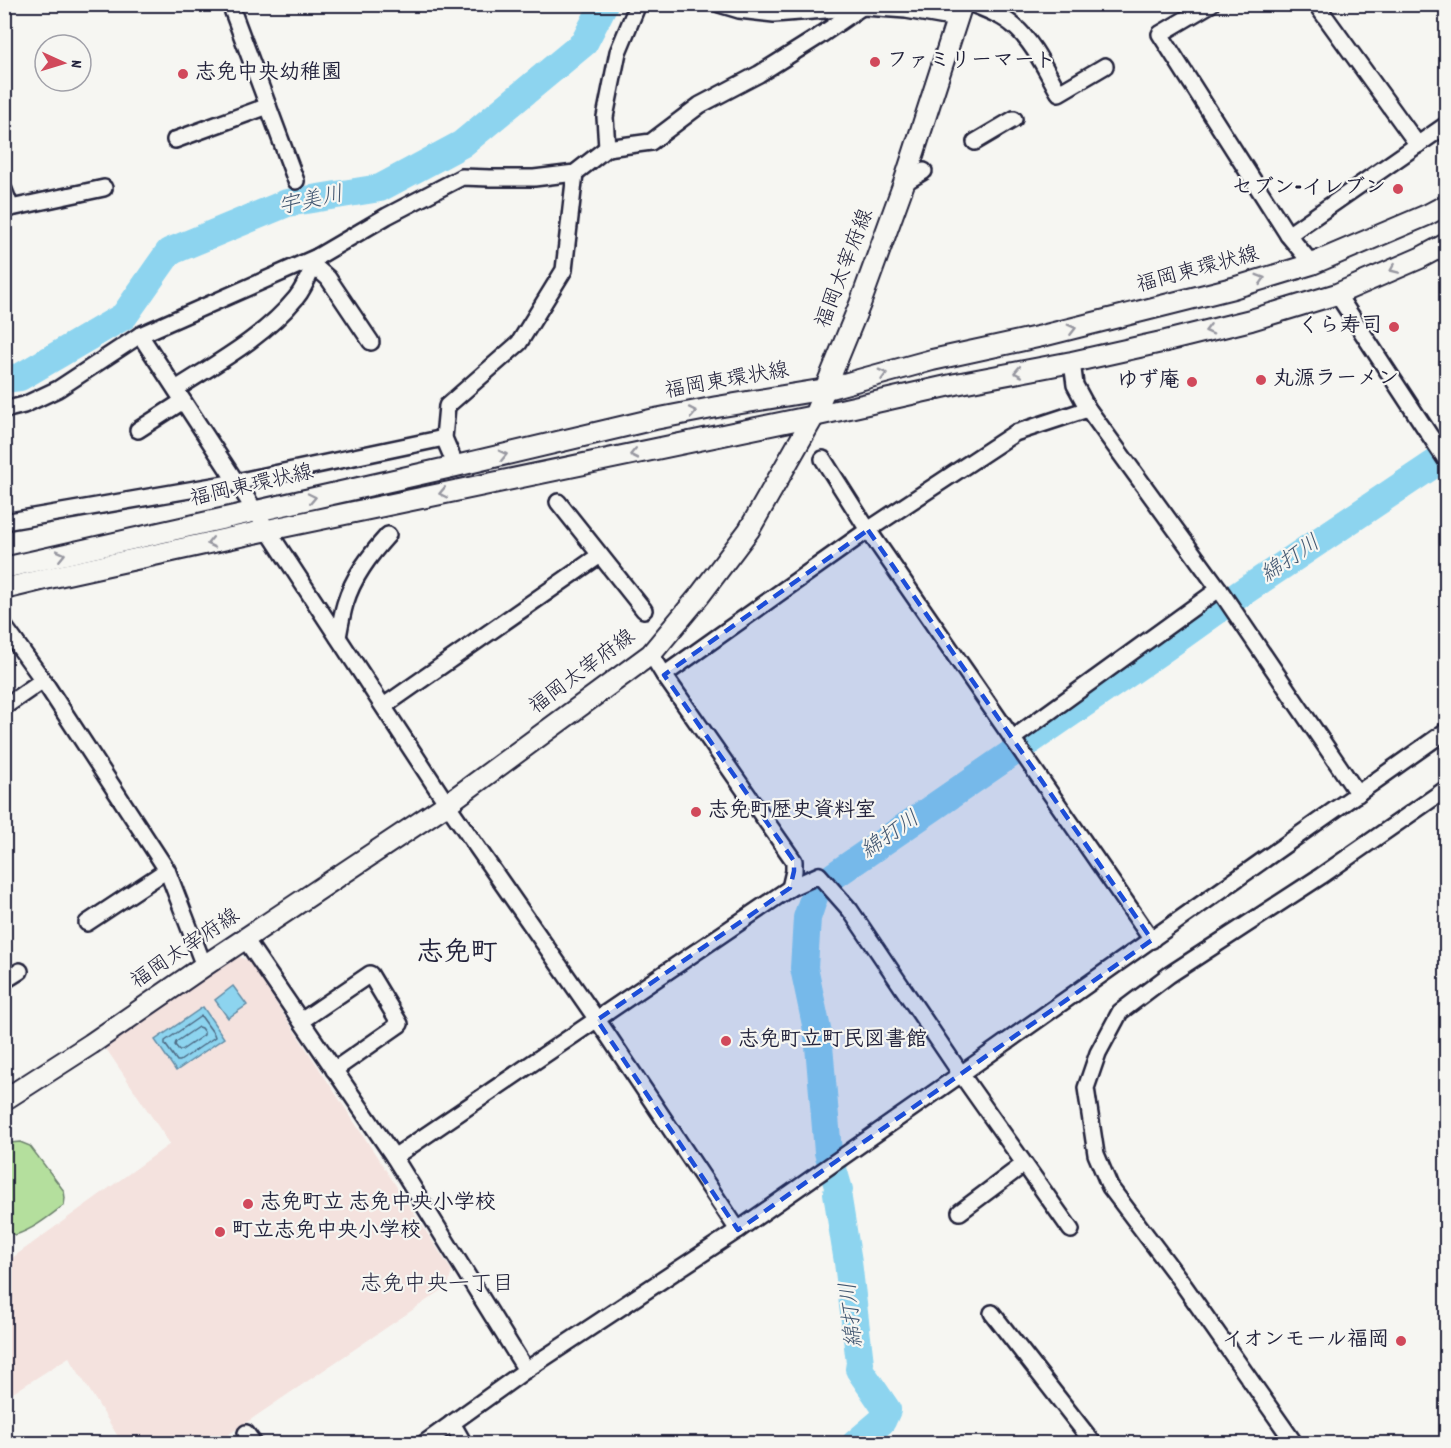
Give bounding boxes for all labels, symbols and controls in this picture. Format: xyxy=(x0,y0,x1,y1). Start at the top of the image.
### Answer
north arrow xyxy=(33,33,93,93)
place label: ファミリーマート xyxy=(887,47,1056,77)
marker: ファミリーマート xyxy=(868,55,882,69)
text: N xyxy=(64,59,87,69)
place label: 志免中央幼稚園 xyxy=(195,59,342,89)
marker: 志免中央幼稚園 xyxy=(176,67,190,81)
place label: セブン-イレブン xyxy=(1232,174,1386,204)
water label: 宇美川 xyxy=(275,180,347,224)
marker: セブン-イレブン xyxy=(1391,182,1405,196)
street label: 福岡太宰府線 xyxy=(809,205,883,333)
street label: 福岡東環状線 xyxy=(1133,240,1263,302)
one-way arrow xyxy=(1389,262,1400,274)
one-way arrow xyxy=(1255,274,1266,287)
place label: くら寿司 xyxy=(1298,312,1382,342)
marker: くら寿司 xyxy=(1387,320,1401,334)
one-way arrow xyxy=(1067,323,1077,336)
one-way arrow xyxy=(1204,323,1214,336)
street label: 福岡東環状線 xyxy=(662,356,792,408)
one-way arrow xyxy=(1014,365,1024,378)
place label: 丸源ラーメン xyxy=(1273,365,1399,395)
place label: ゆず庵 xyxy=(1117,367,1180,397)
one-way arrow xyxy=(877,368,887,381)
marker: 丸源ラーメン xyxy=(1254,373,1268,387)
marker: ゆず庵 xyxy=(1185,375,1199,389)
one-way arrow xyxy=(687,406,697,419)
one-way arrow xyxy=(629,447,639,460)
one-way arrow xyxy=(497,450,507,463)
street label: 福岡東環状線 xyxy=(187,458,317,516)
one-way arrow xyxy=(438,486,448,499)
one-way arrow xyxy=(307,492,317,505)
water label: 綿打川 xyxy=(1255,529,1327,591)
one-way arrow xyxy=(206,535,216,548)
one-way arrow xyxy=(56,549,66,562)
street label: 福岡太宰府線 xyxy=(524,623,642,723)
place label: 志免町歴史資料室 xyxy=(708,797,876,827)
water label: 綿打川 xyxy=(855,804,927,868)
marker: 志免町歴史資料室 xyxy=(689,805,703,819)
street label: 福岡太宰府線 xyxy=(125,902,247,998)
district label: 志免町 xyxy=(417,935,498,974)
place label: 志免町立町民図書館 xyxy=(738,1026,927,1056)
marker: 志免町立町民図書館 xyxy=(719,1034,733,1048)
place label: 志免町立 志免中央小学校 xyxy=(260,1189,496,1219)
marker: 志免町立 志免中央小学校 xyxy=(241,1197,255,1211)
place label: 町立志免中央小学校 xyxy=(232,1217,421,1247)
marker: 町立志免中央小学校 xyxy=(213,1225,227,1239)
district label: 志免中央一丁目 xyxy=(360,1270,514,1301)
water label: 綿打川 xyxy=(834,1281,872,1349)
place label: イオンモール福岡 xyxy=(1222,1326,1389,1356)
marker: イオンモール福岡 xyxy=(1394,1334,1408,1348)

